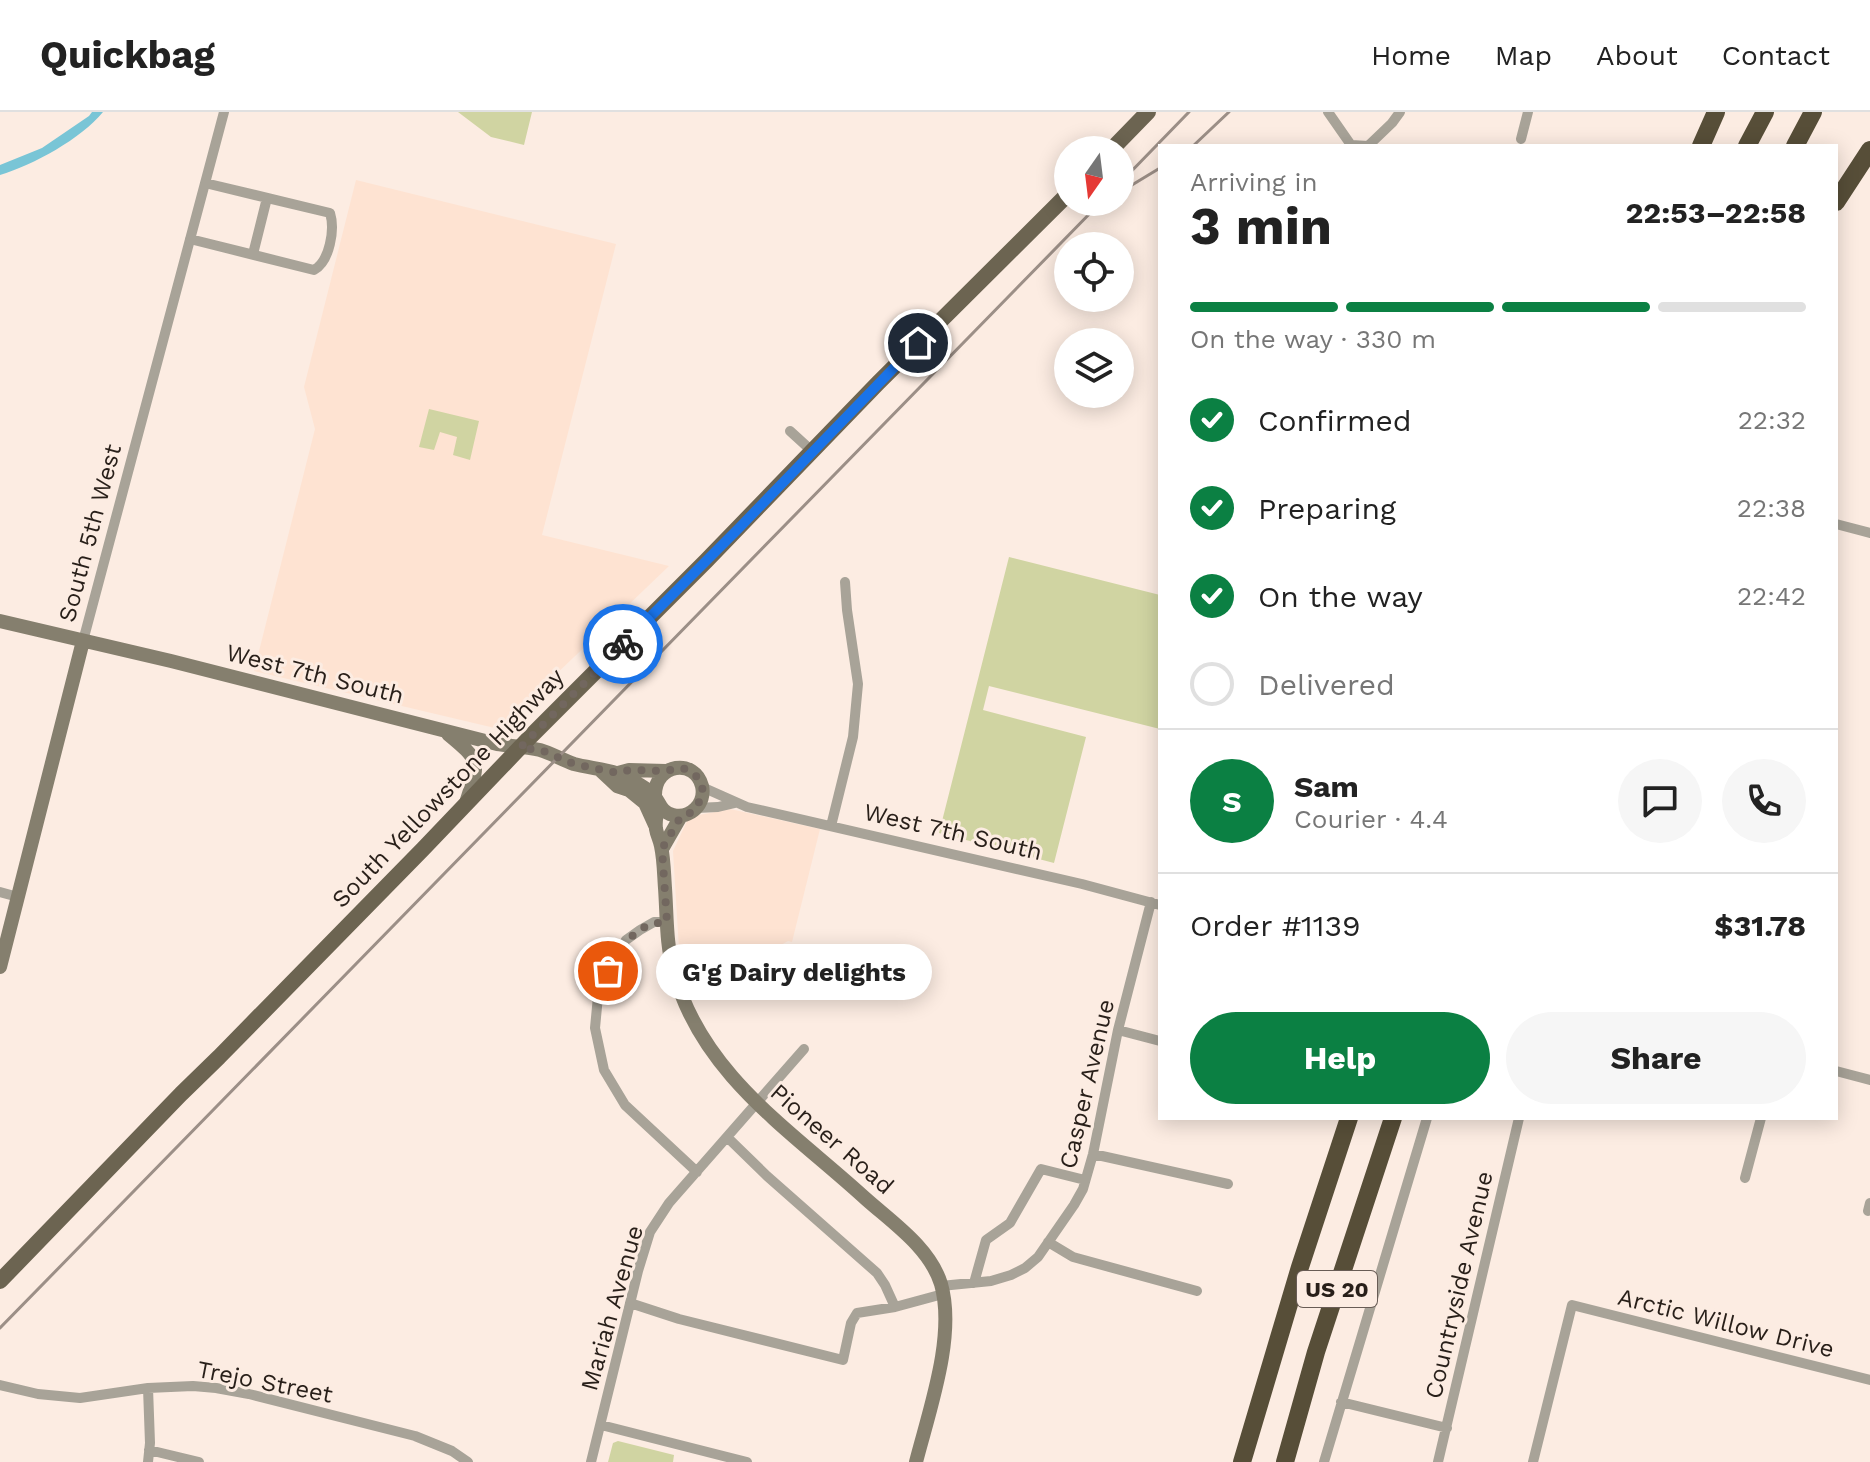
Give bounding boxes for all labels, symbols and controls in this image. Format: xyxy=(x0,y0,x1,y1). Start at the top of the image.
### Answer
text: Quickbag xyxy=(40,33,215,77)
text: Home xyxy=(1371,39,1451,72)
text: Map xyxy=(1495,39,1552,72)
text: About xyxy=(1596,39,1678,72)
text: Contact xyxy=(1722,39,1830,72)
north arrow xyxy=(1054,136,1134,216)
map controls xyxy=(1054,136,1134,408)
text: Arriving in xyxy=(1190,167,1318,197)
text: 22:53–22:58 xyxy=(1625,195,1806,230)
text: 3 min xyxy=(1190,196,1332,257)
button: locate xyxy=(1054,232,1134,312)
pin xyxy=(884,309,952,377)
icon: home xyxy=(896,321,940,365)
text: On the way · 330 m xyxy=(1190,324,1436,354)
button: layers xyxy=(1054,328,1134,408)
icon: check xyxy=(1190,398,1234,442)
text: Confirmed xyxy=(1258,403,1412,438)
text: 22:32 xyxy=(1738,405,1806,435)
street label: South 5th West xyxy=(53,441,127,625)
icon: check xyxy=(1190,486,1234,530)
text: Preparing xyxy=(1258,491,1396,526)
text: 22:38 xyxy=(1737,493,1806,523)
icon: check xyxy=(1190,574,1234,618)
text: On the way xyxy=(1258,579,1423,614)
text: 22:42 xyxy=(1737,581,1806,611)
courier xyxy=(583,604,663,684)
icon: bike xyxy=(601,622,645,666)
street label: West 7th South xyxy=(223,638,407,710)
street label: South Yellowstone Highway xyxy=(326,662,570,913)
text: Delivered xyxy=(1258,667,1395,702)
button: chat xyxy=(1618,759,1702,843)
button: phone xyxy=(1722,759,1806,843)
text: Sam xyxy=(1294,769,1359,804)
text: S xyxy=(1222,784,1242,819)
street label: West 7th South xyxy=(861,798,1045,866)
text: Courier · 4.4 xyxy=(1294,804,1448,834)
text: Order #1139 xyxy=(1190,908,1361,943)
text: $31.78 xyxy=(1714,908,1806,943)
pin xyxy=(574,937,642,1005)
callout: G'g Dairy delights xyxy=(656,943,932,999)
icon: bag xyxy=(586,949,630,993)
text: G'g Dairy delights xyxy=(682,957,906,987)
street label: Casper Avenue xyxy=(1054,997,1120,1171)
button: Help xyxy=(1190,1012,1490,1104)
button: Share xyxy=(1506,1012,1806,1104)
street label: Pioneer Road xyxy=(765,1078,899,1200)
street label: Countryside Avenue xyxy=(1419,1169,1499,1401)
street label: Mariah Avenue xyxy=(575,1222,649,1394)
road number: US 20 xyxy=(1297,1271,1377,1307)
street label: Arctic Willow Drive xyxy=(1615,1283,1837,1363)
street label: Trejo Street xyxy=(195,1355,335,1409)

